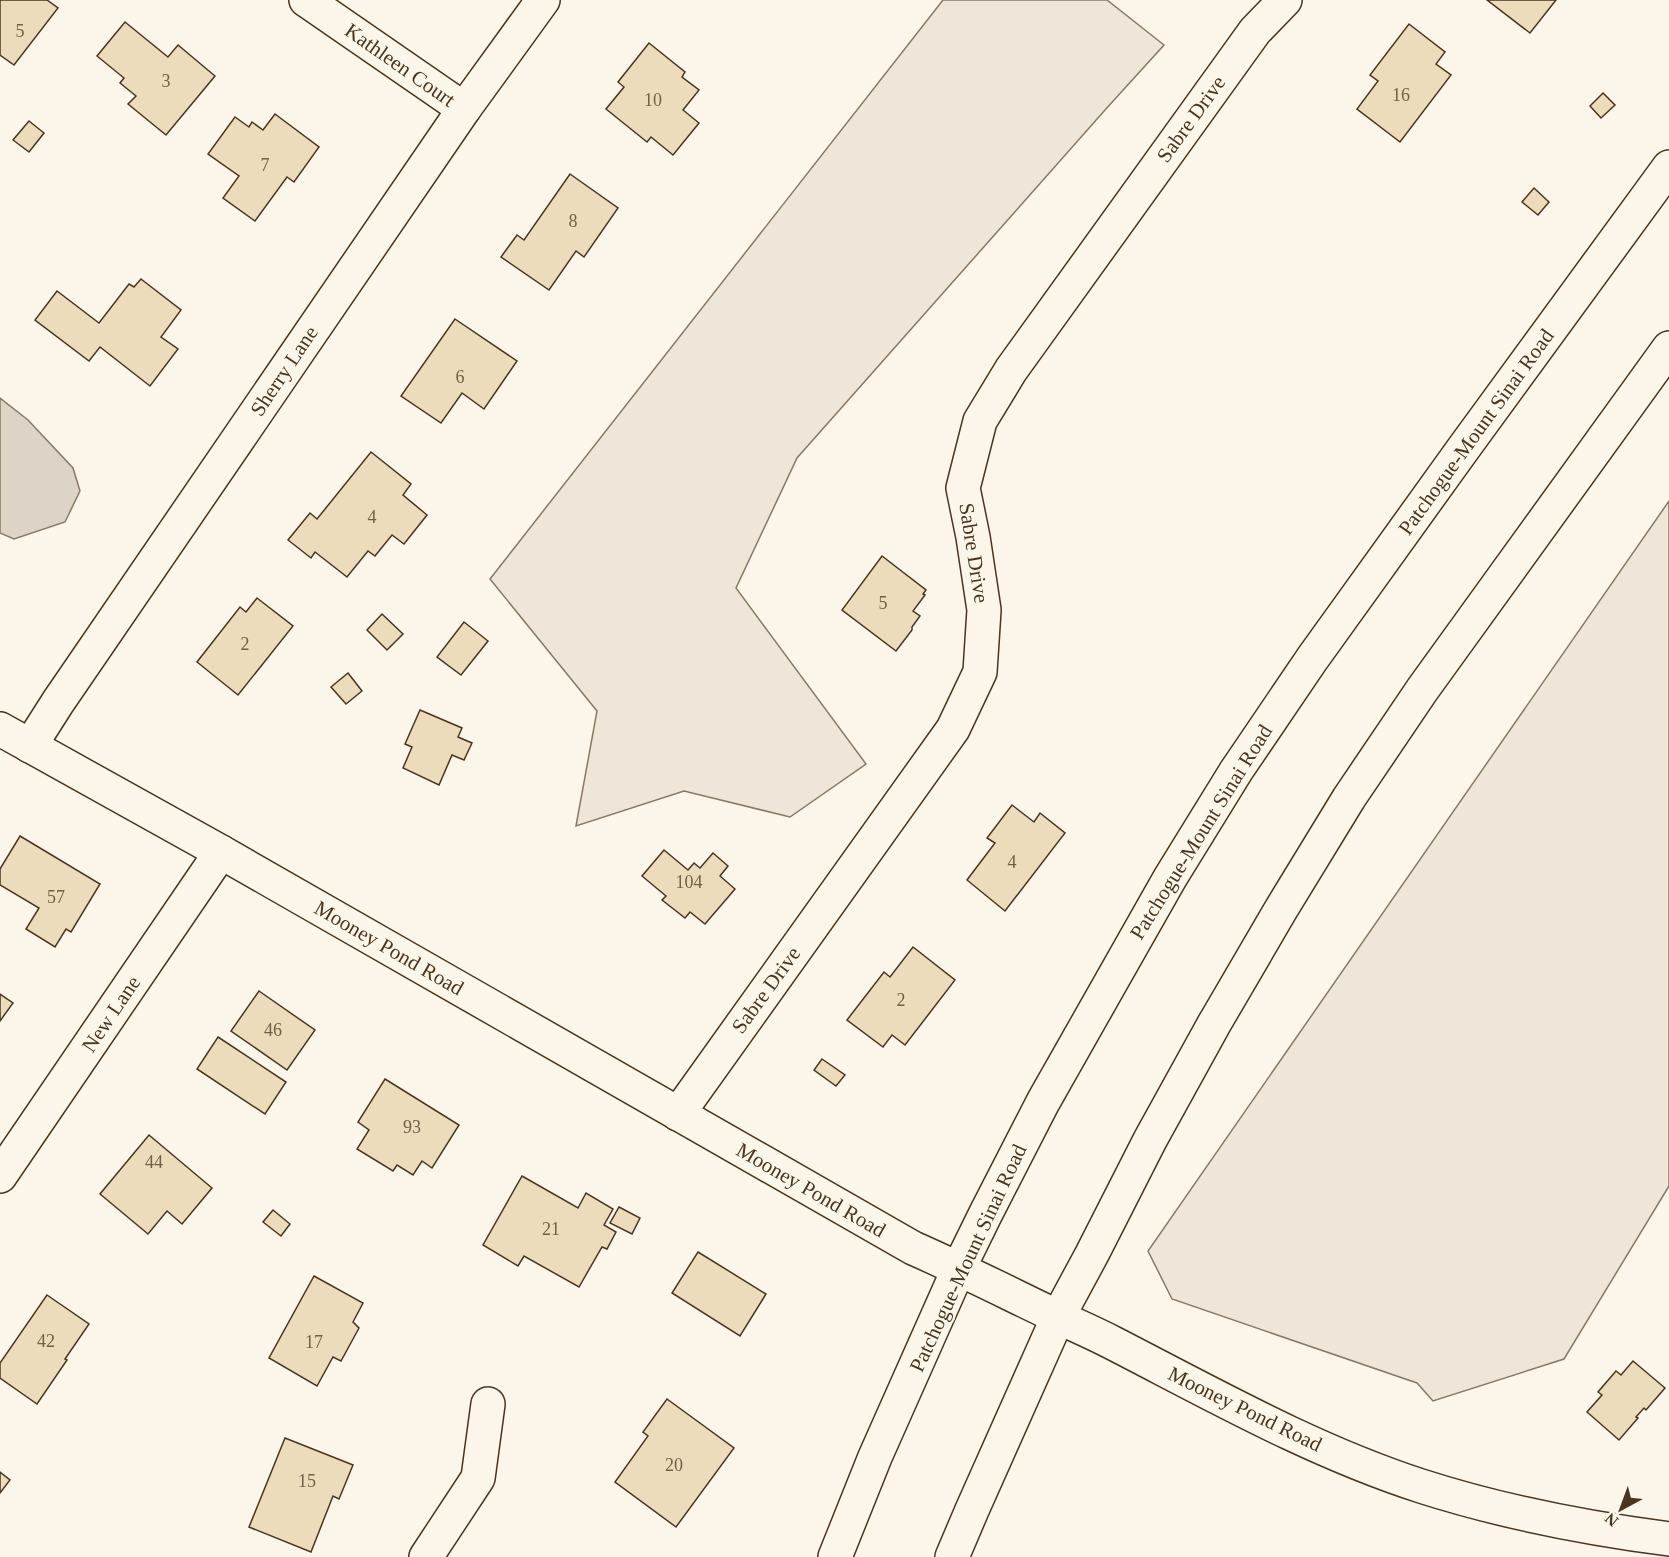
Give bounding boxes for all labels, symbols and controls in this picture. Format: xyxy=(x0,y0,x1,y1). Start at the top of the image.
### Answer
street label: Kathleen Court xyxy=(340,18,460,112)
house number: 5 xyxy=(16,21,25,41)
house number: 3 xyxy=(162,71,171,91)
street label: Sabre Drive xyxy=(1152,71,1230,167)
house number: 16 xyxy=(1392,85,1410,105)
house number: 10 xyxy=(644,90,662,110)
house number: 7 xyxy=(261,155,270,175)
house number: 8 xyxy=(569,211,578,231)
street label: Sherry Lane xyxy=(245,322,323,420)
street label: Patchogue-Mount Sinai Road xyxy=(1393,324,1559,540)
house number: 6 xyxy=(456,367,465,387)
street label: Sabre Drive xyxy=(954,501,994,605)
house number: 4 xyxy=(368,507,377,527)
house number: 5 xyxy=(879,593,888,613)
house number: 2 xyxy=(241,634,250,654)
street label: Patchogue-Mount Sinai Road xyxy=(1125,720,1277,944)
house number: 4 xyxy=(1008,852,1017,872)
house number: 104 xyxy=(676,872,703,892)
house number: 57 xyxy=(47,887,65,907)
street label: Mooney Pond Road xyxy=(310,896,468,1001)
street label: Sabre Drive xyxy=(727,942,805,1038)
street label: New Lane xyxy=(77,971,145,1057)
house number: 2 xyxy=(897,990,906,1010)
house number: 46 xyxy=(264,1020,282,1040)
house number: 93 xyxy=(403,1117,421,1137)
street label: Mooney Pond Road xyxy=(732,1138,890,1243)
street label: Patchogue-Mount Sinai Road xyxy=(905,1140,1032,1376)
house number: 44 xyxy=(145,1152,163,1172)
house number: 21 xyxy=(542,1219,560,1239)
house number: 42 xyxy=(37,1331,55,1351)
house number: 17 xyxy=(305,1332,323,1352)
street label: Mooney Pond Road xyxy=(1164,1361,1326,1457)
house number: 20 xyxy=(665,1455,683,1475)
house number: 15 xyxy=(298,1471,316,1491)
north arrow xyxy=(1591,1479,1651,1539)
text: N xyxy=(1601,1509,1621,1530)

